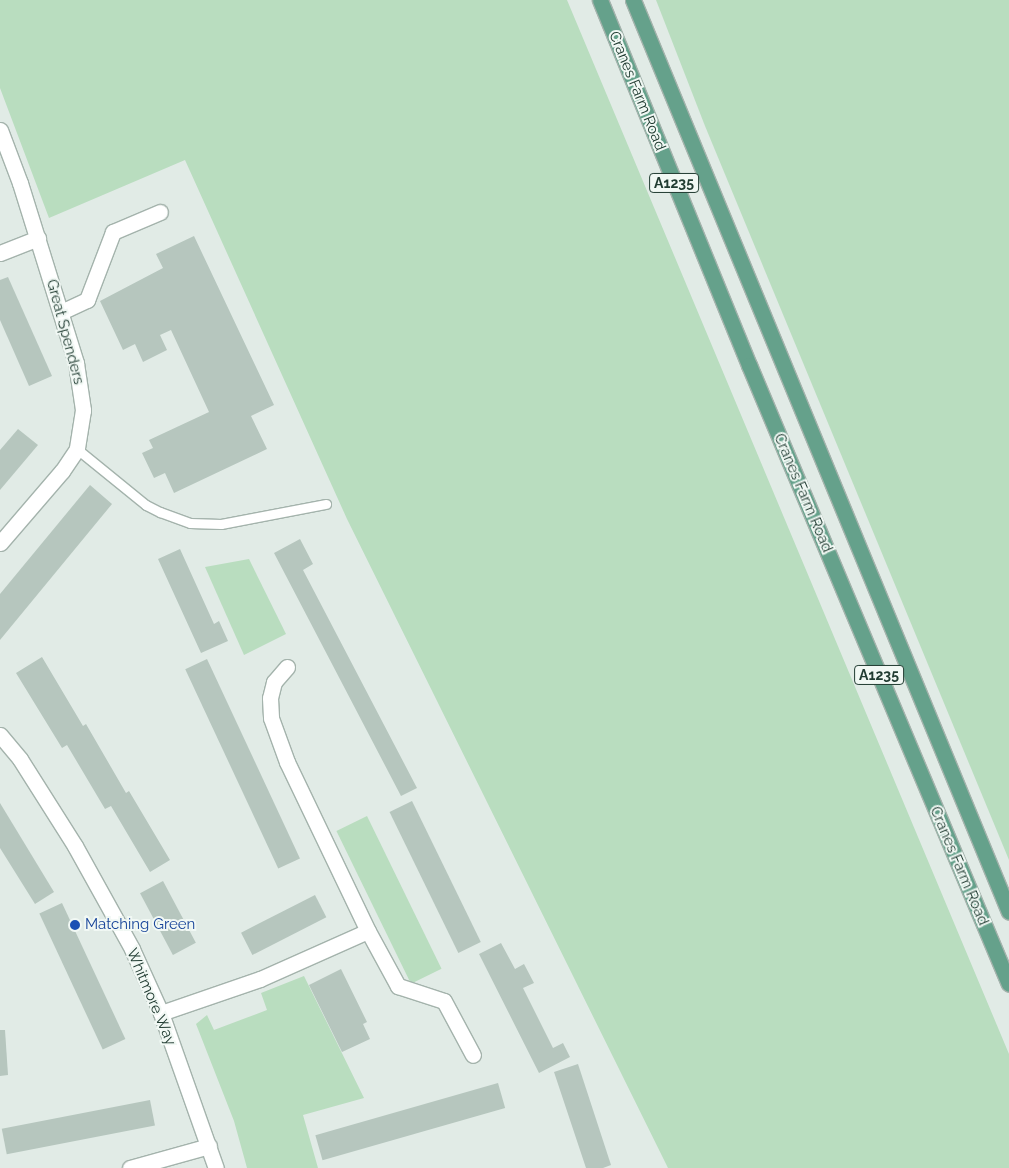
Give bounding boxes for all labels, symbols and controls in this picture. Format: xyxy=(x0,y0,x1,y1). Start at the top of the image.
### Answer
street label: Cranes Farm Road xyxy=(605,29,669,153)
road number: A1235 xyxy=(649,172,699,194)
street label: Great Spenders xyxy=(42,277,88,387)
street label: Cranes Farm Road xyxy=(770,431,836,555)
road number: A1235 xyxy=(854,664,904,686)
street label: Cranes Farm Road xyxy=(926,804,992,928)
place label: Matching Green xyxy=(85,916,195,934)
marker: Matching Green xyxy=(69,919,81,931)
street label: Whitmore Way xyxy=(122,946,180,1048)

